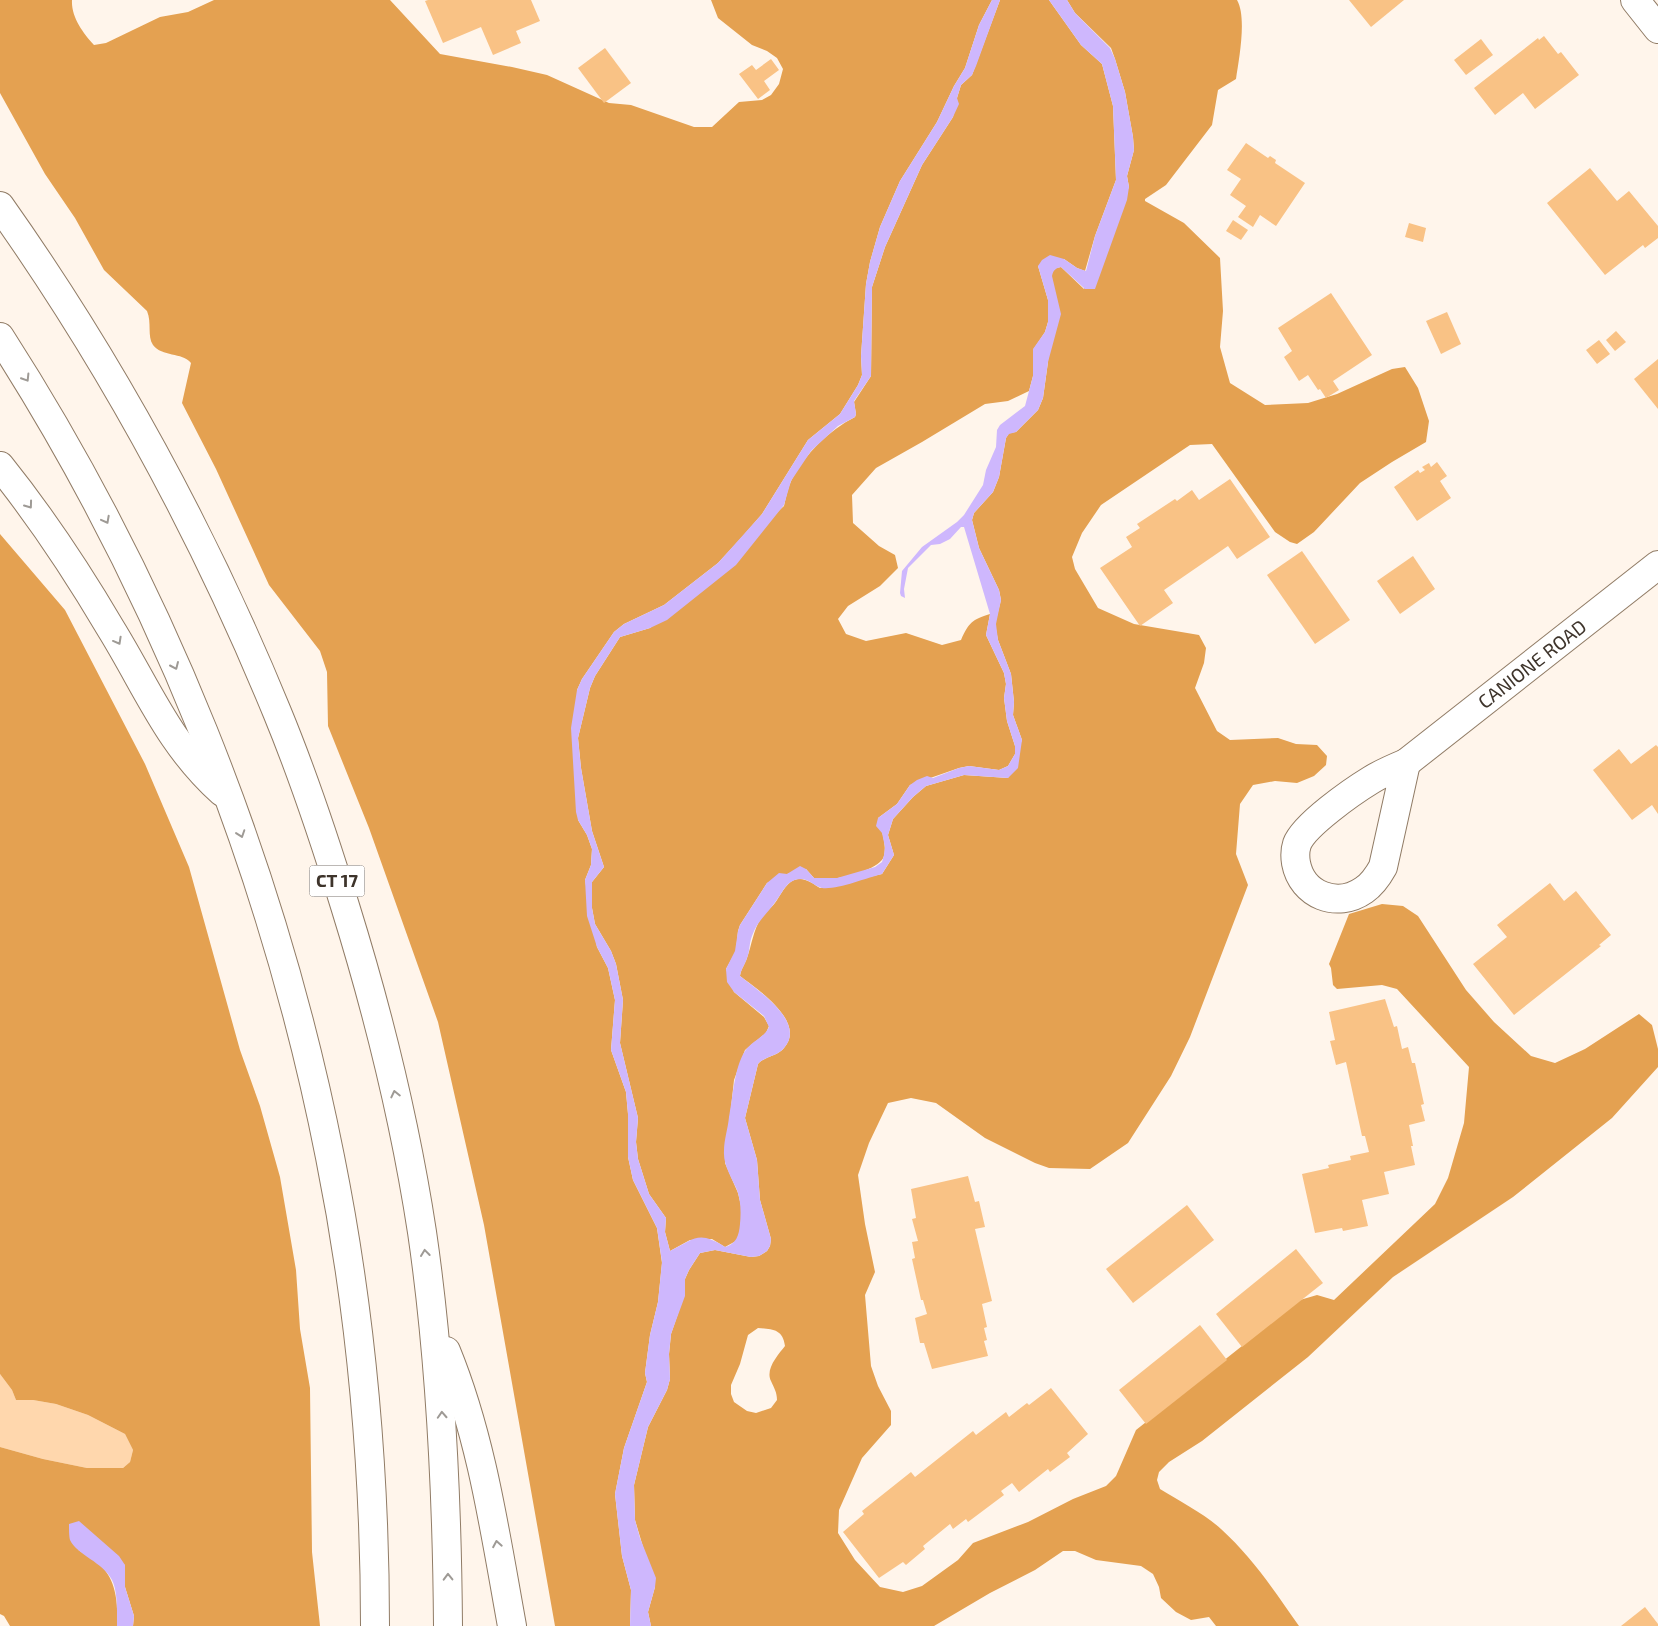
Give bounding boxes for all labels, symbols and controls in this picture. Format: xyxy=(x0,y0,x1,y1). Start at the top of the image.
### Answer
one-way arrow xyxy=(19,373,29,382)
one-way arrow xyxy=(23,499,32,508)
one-way arrow xyxy=(100,514,110,523)
street label: CANIONE ROAD xyxy=(1473,614,1590,713)
one-way arrow xyxy=(112,635,122,644)
one-way arrow xyxy=(169,661,180,670)
one-way arrow xyxy=(235,829,245,837)
road number: CT 17 xyxy=(310,866,364,896)
one-way arrow xyxy=(390,1089,401,1098)
one-way arrow xyxy=(420,1249,430,1258)
one-way arrow xyxy=(436,1411,447,1419)
one-way arrow xyxy=(493,1539,503,1548)
one-way arrow xyxy=(443,1573,453,1581)

